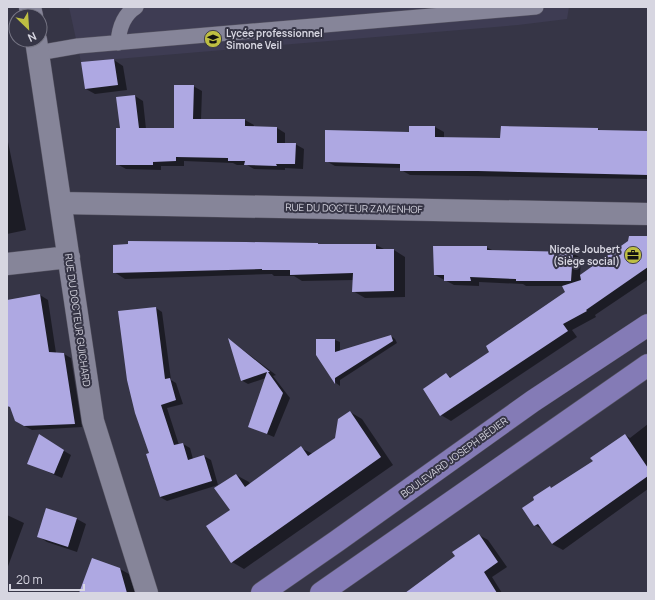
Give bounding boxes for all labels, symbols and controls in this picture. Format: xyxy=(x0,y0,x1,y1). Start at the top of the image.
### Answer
north arrow xyxy=(8,8,48,48)
place label: Lycée professionnel Simone Veil xyxy=(226,26,323,52)
text: N xyxy=(26,29,39,46)
school or university icon: Lycée professionnel Simone Veil xyxy=(203,29,223,49)
street label: RUE DU DOCTEUR ZAMENHOF xyxy=(285,200,423,216)
place label: Nicole Joubert (Siège social) xyxy=(549,242,620,268)
office icon: Nicole Joubert (Siège social) xyxy=(623,245,643,265)
street label: RUE DU DOCTEUR GUICHARD xyxy=(62,252,94,388)
street label: BOULEVARD JOSEPH BÉDIER xyxy=(398,413,510,501)
scale bar xyxy=(10,566,84,592)
text: 20 m xyxy=(16,571,43,588)

